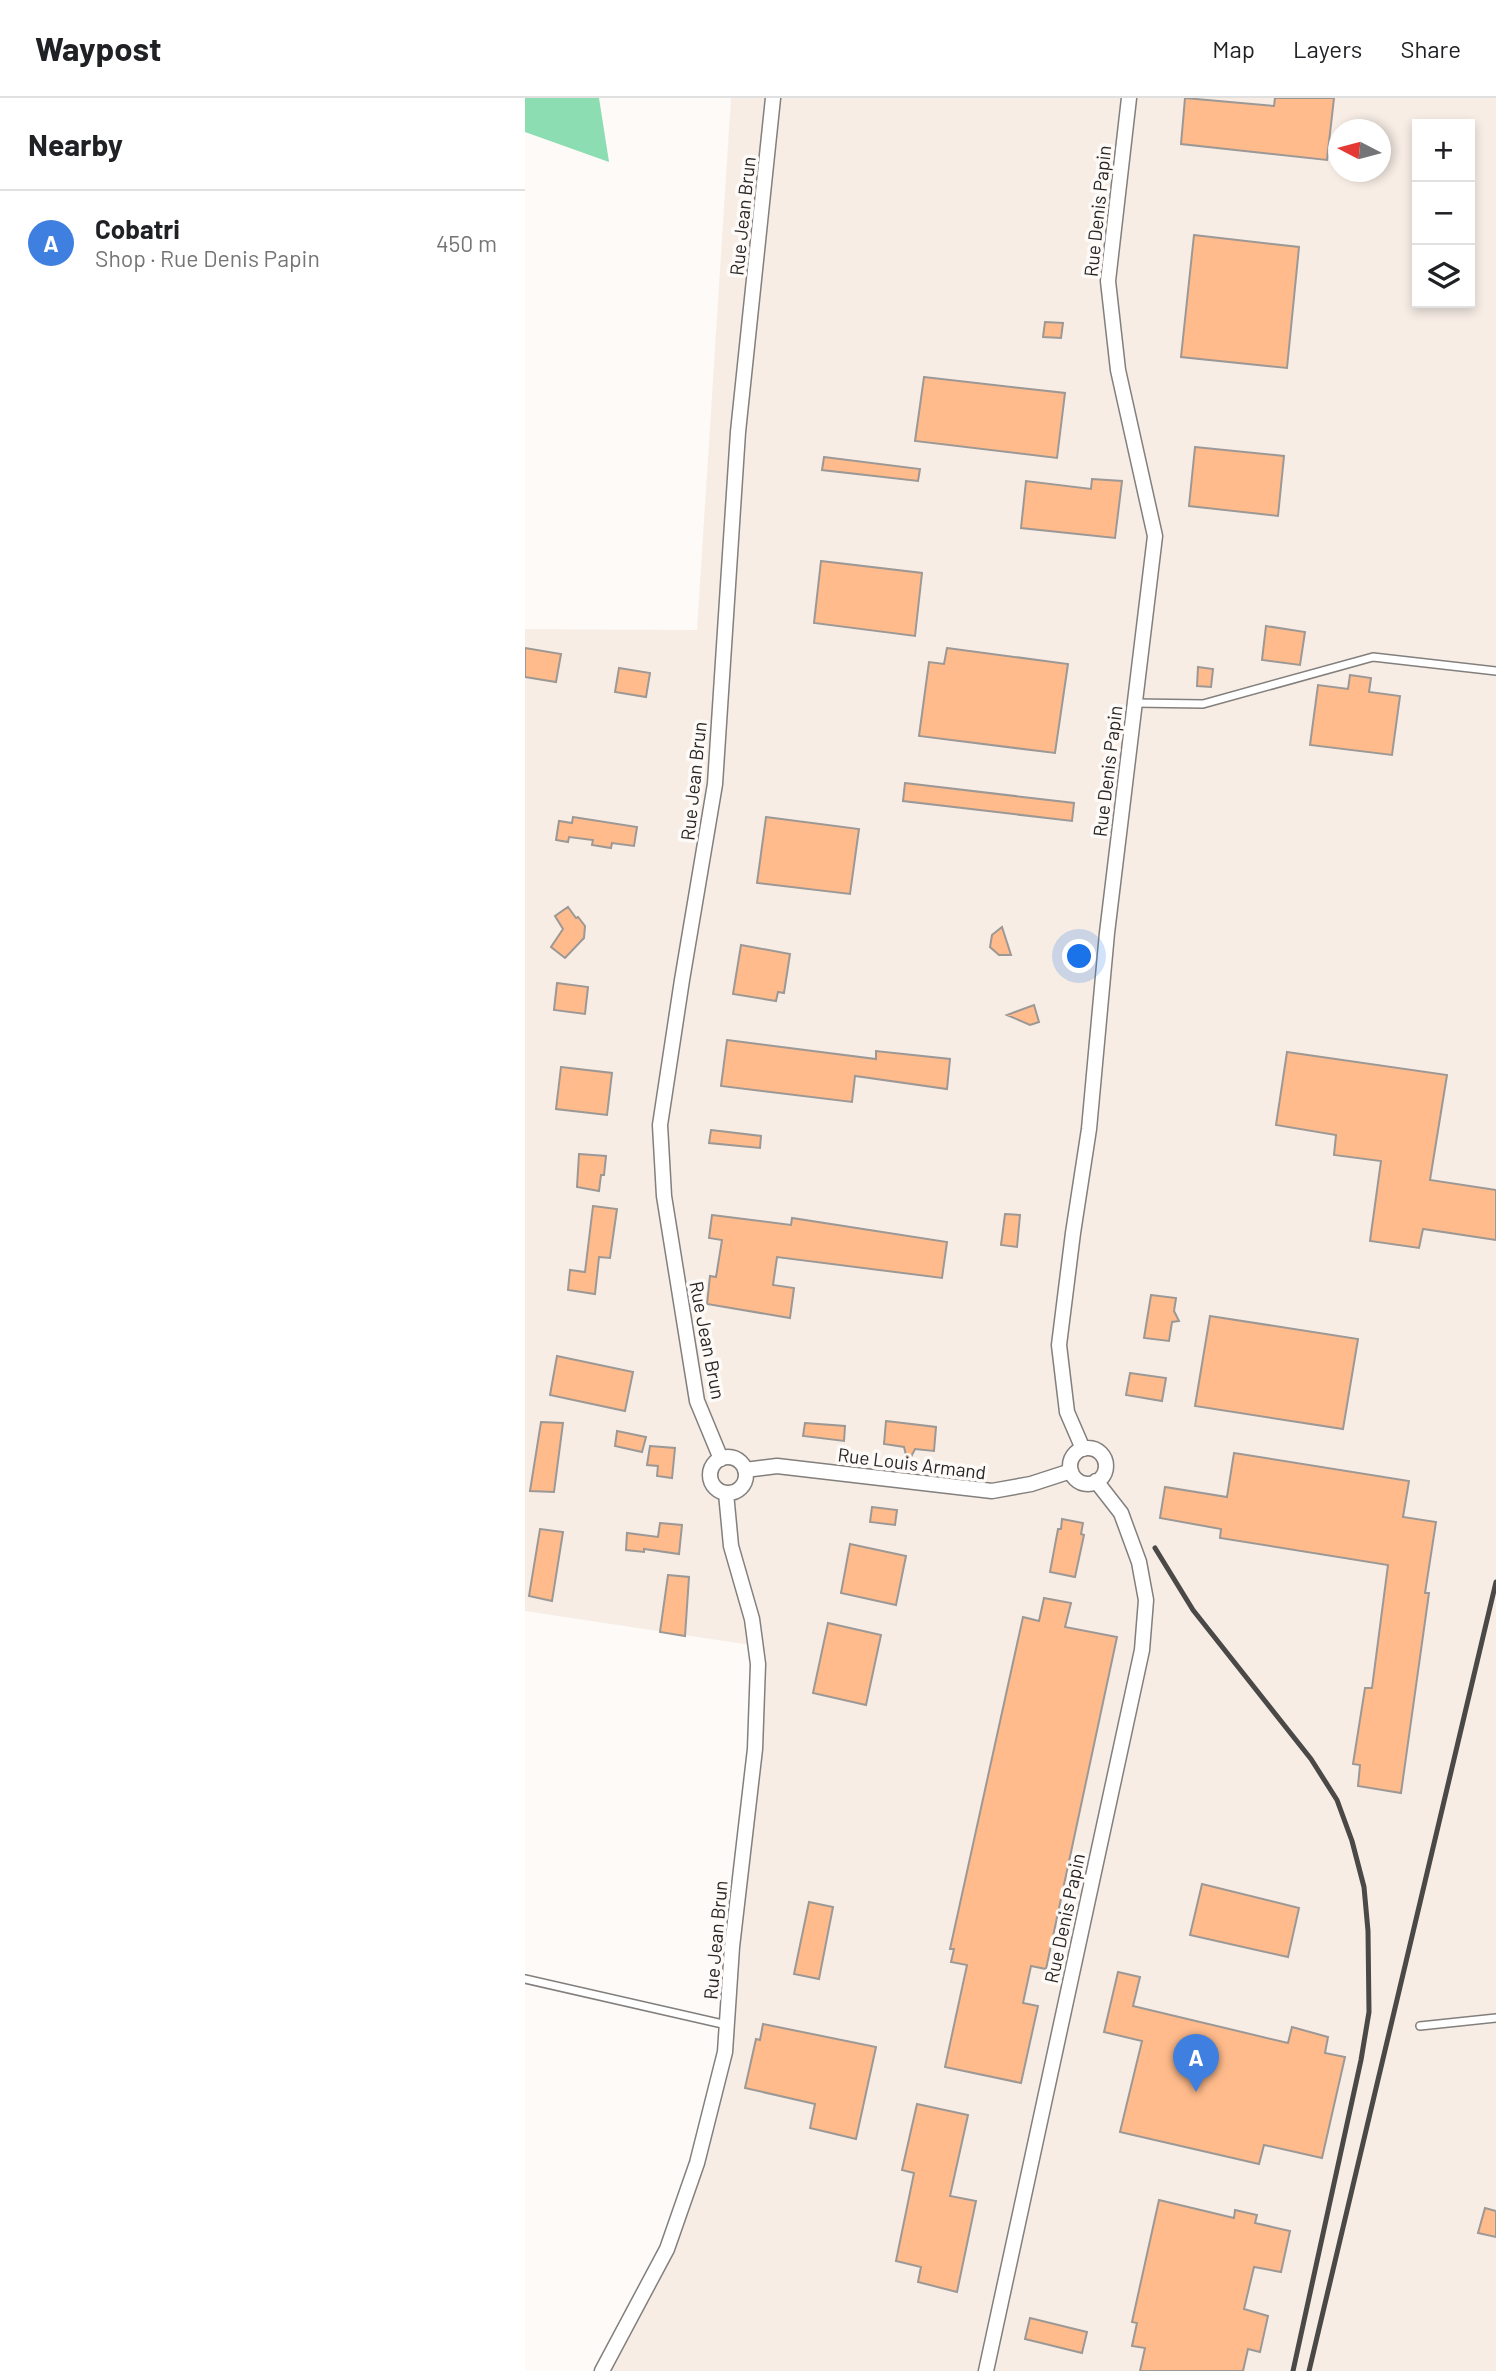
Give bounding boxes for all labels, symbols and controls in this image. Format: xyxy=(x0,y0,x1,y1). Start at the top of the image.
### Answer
text: Waypost xyxy=(35,28,162,68)
text: Map xyxy=(1212,34,1255,63)
text: Layers xyxy=(1293,34,1362,63)
text: Share xyxy=(1400,34,1461,63)
north arrow xyxy=(1328,119,1391,182)
map controls xyxy=(1412,119,1475,308)
button: + xyxy=(1412,119,1475,182)
text: Nearby xyxy=(28,126,123,162)
street label: Rue Denis Papin xyxy=(1079,144,1115,278)
street label: Rue Jean Brun xyxy=(724,155,760,277)
button: − xyxy=(1412,182,1475,245)
text: Cobatri xyxy=(95,213,180,244)
text: A xyxy=(43,229,59,257)
text: 450 m xyxy=(436,229,497,257)
text: Shop · Rue Denis Papin xyxy=(95,244,320,272)
button: layers xyxy=(1412,245,1475,308)
street label: Rue Denis Papin xyxy=(1088,704,1126,838)
street label: Rue Jean Brun xyxy=(675,720,711,842)
your location xyxy=(1062,939,1096,973)
street label: Rue Jean Brun xyxy=(685,1279,731,1401)
street label: Rue Louis Armand xyxy=(837,1442,987,1484)
street label: Rue Denis Papin xyxy=(1039,1851,1089,1985)
street label: Rue Jean Brun xyxy=(698,1879,732,2001)
pin: A xyxy=(1173,2034,1219,2092)

